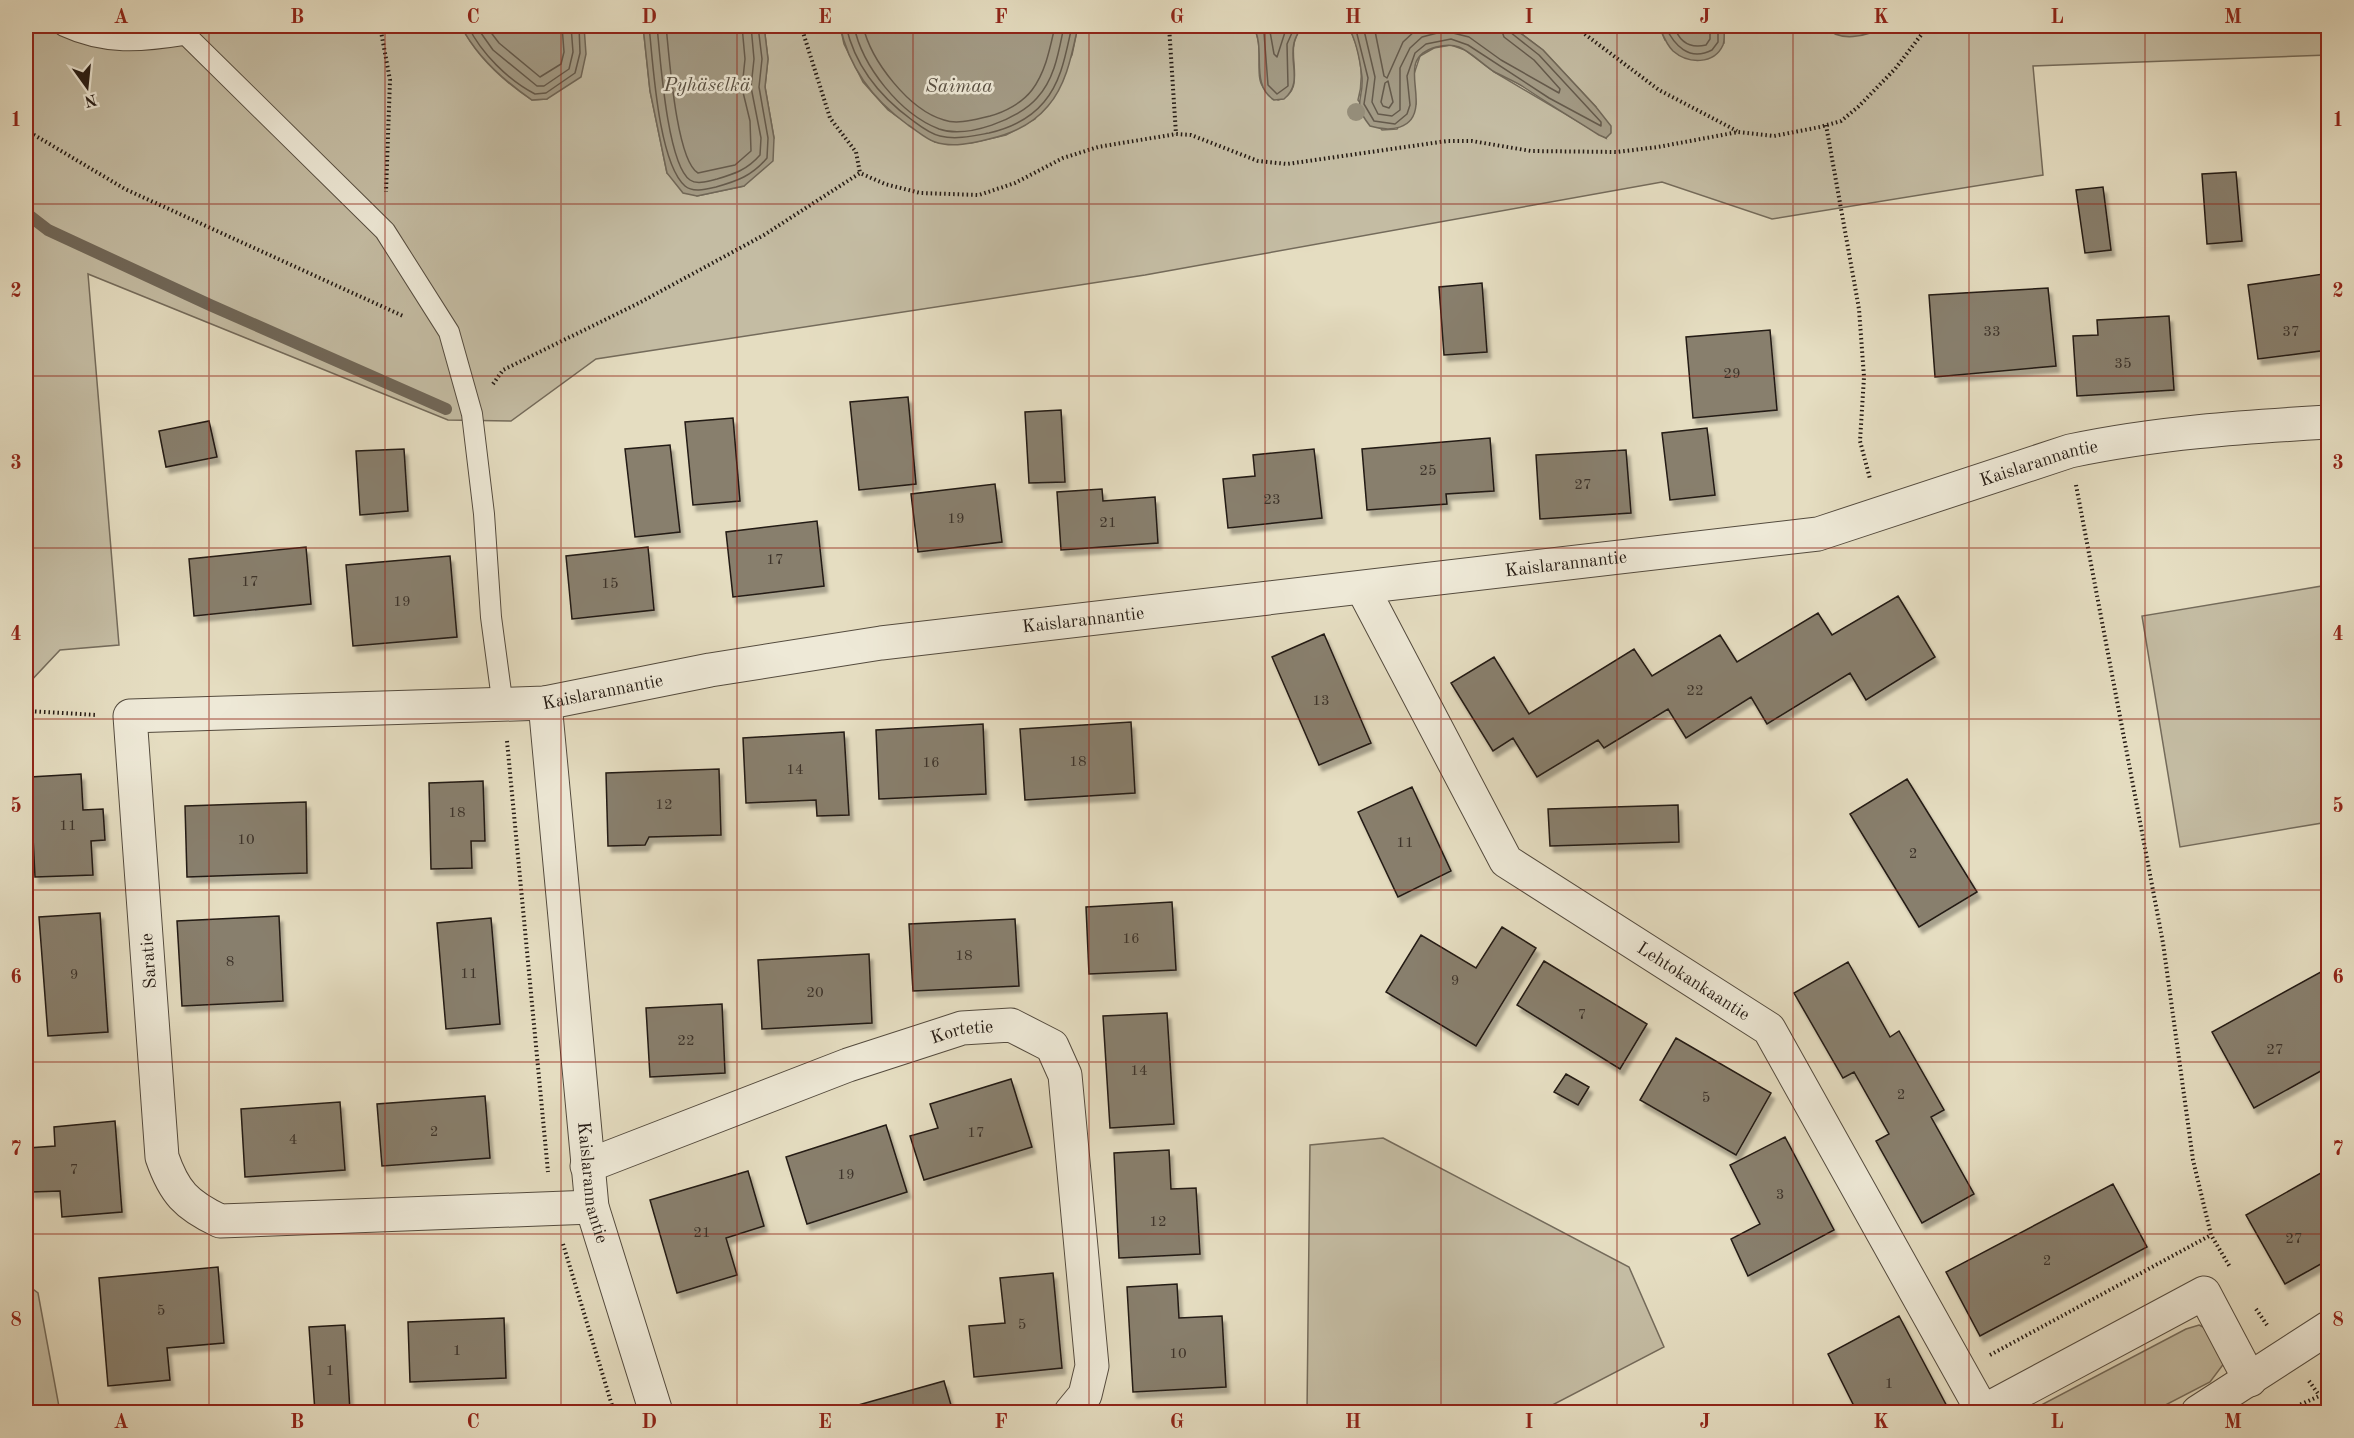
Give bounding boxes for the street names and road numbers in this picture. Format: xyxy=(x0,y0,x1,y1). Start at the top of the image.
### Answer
street label: Kaislarannantie xyxy=(1978,438,2099,490)
street label: Kaislarannantie xyxy=(1504,548,1628,580)
street label: Kaislarannantie xyxy=(1021,604,1145,637)
street label: Kaislarannantie xyxy=(541,672,665,713)
street label: Saratie xyxy=(138,932,160,989)
street label: Lehtokankaantie xyxy=(1634,939,1753,1024)
street label: Kortetie xyxy=(928,1018,994,1048)
street label: Kaislarannantie xyxy=(574,1121,611,1246)

